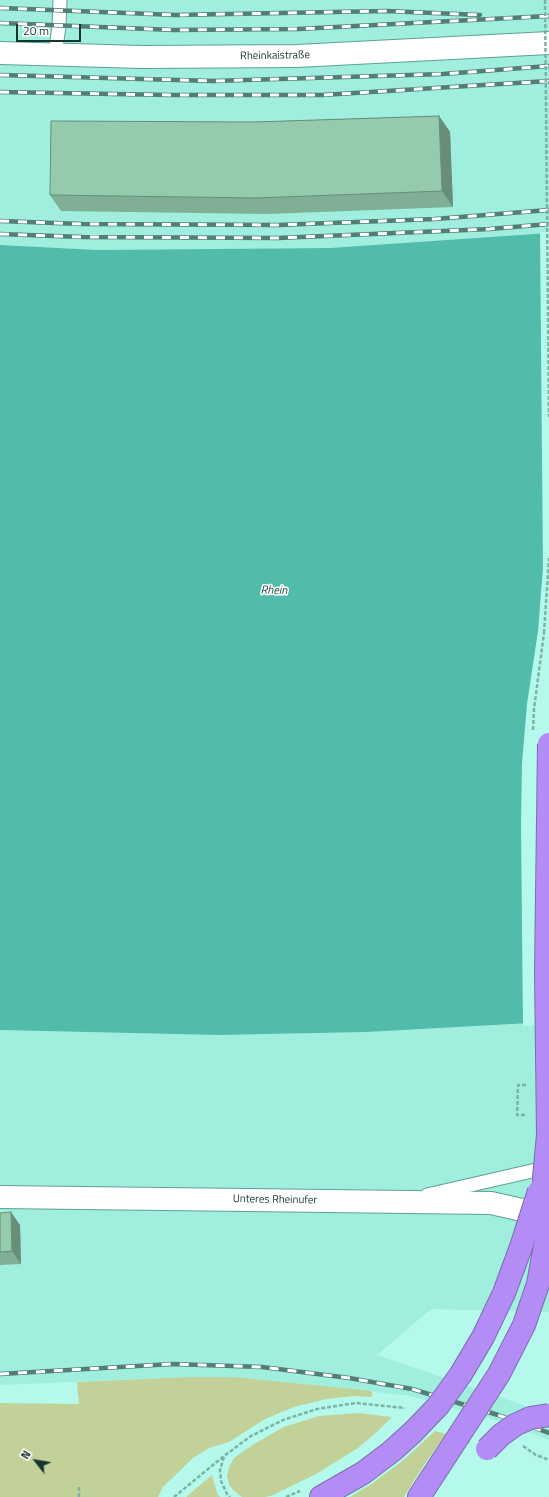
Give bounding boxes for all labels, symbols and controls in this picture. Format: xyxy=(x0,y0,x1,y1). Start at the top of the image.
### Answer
scale bar xyxy=(18,16,83,42)
text: 20 m xyxy=(23,21,49,40)
street label: Rheinkaistraße xyxy=(240,49,310,63)
water label: Rhein xyxy=(261,584,287,598)
street label: Unteres Rheinufer xyxy=(233,1193,317,1207)
north arrow xyxy=(16,1441,56,1481)
text: N xyxy=(17,1447,35,1462)

